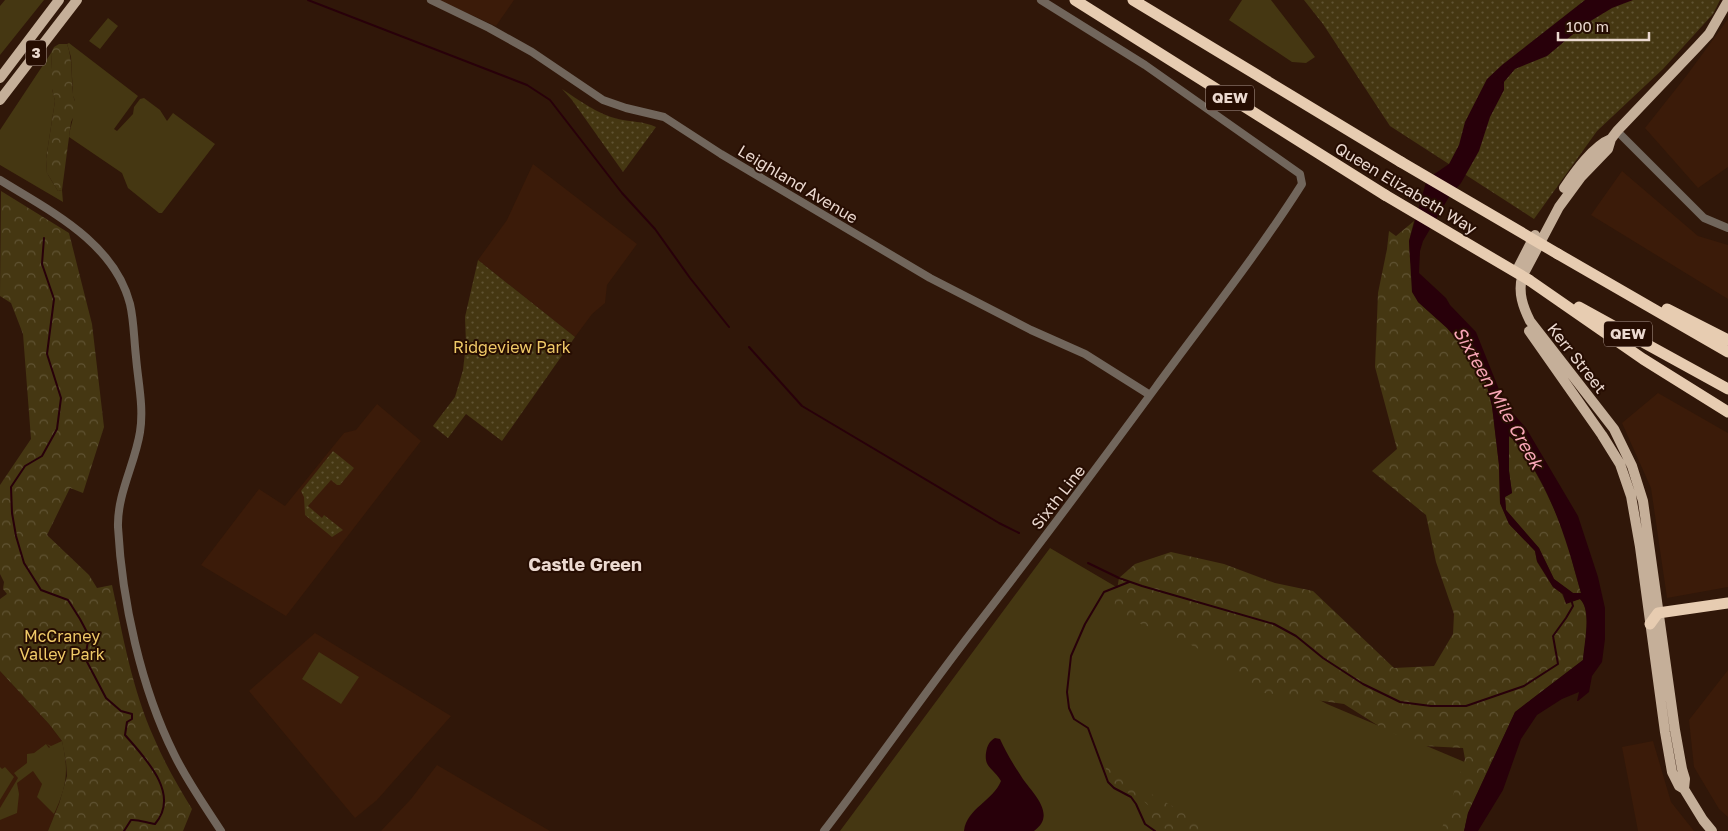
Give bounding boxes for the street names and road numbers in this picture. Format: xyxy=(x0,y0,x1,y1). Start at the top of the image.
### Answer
road number: 3 xyxy=(26,40,46,66)
road number: QEW xyxy=(1206,86,1254,110)
street label: Queen Elizabeth Way xyxy=(1331,138,1481,238)
street label: Leighland Avenue xyxy=(734,140,862,228)
street label: Kerr Street xyxy=(1543,319,1611,397)
road number: QEW xyxy=(1604,322,1652,346)
street label: Sixth Line xyxy=(1027,461,1089,533)

